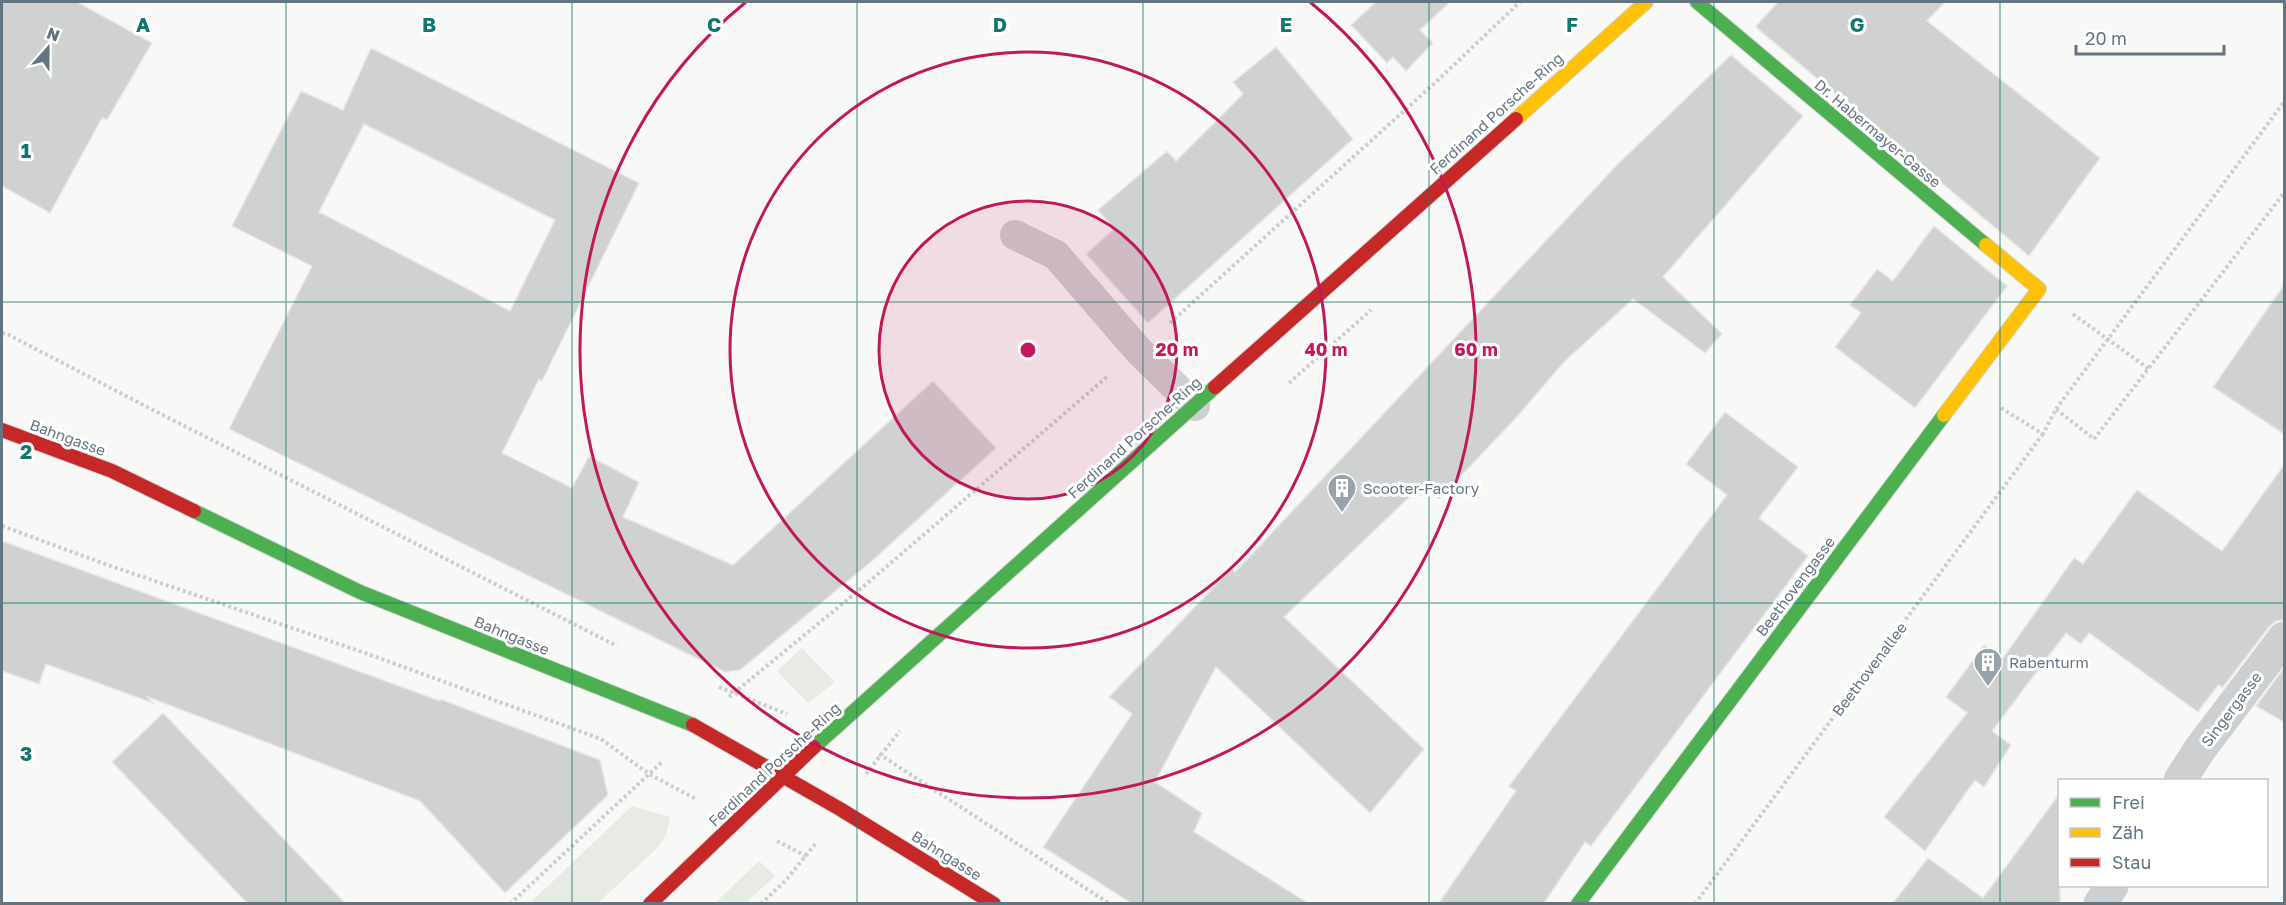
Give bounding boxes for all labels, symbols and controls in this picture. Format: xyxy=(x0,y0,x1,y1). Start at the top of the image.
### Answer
text: A xyxy=(136,12,150,36)
text: B xyxy=(422,12,436,36)
text: C xyxy=(707,12,721,36)
text: D xyxy=(993,12,1007,36)
text: E xyxy=(1280,12,1292,36)
text: F xyxy=(1566,12,1578,36)
text: G xyxy=(1850,12,1864,36)
north arrow xyxy=(18,18,78,78)
scale bar xyxy=(2076,18,2224,56)
text: N xyxy=(44,22,63,46)
text: 20 m xyxy=(2085,27,2127,49)
street label: Ferdinand Porsche-Ring xyxy=(1426,48,1566,178)
street label: Dr. Habermayer-Gasse xyxy=(1811,75,1945,191)
text: 1 xyxy=(21,138,31,162)
text: 20 m xyxy=(1156,338,1198,360)
text: 40 m xyxy=(1304,338,1348,360)
text: 60 m xyxy=(1454,338,1498,360)
centre of rings xyxy=(1018,340,1038,360)
street label: Ferdinand Porsche-Ring xyxy=(1064,372,1204,502)
street label: Bahngasse xyxy=(28,415,109,459)
text: 2 xyxy=(20,439,32,463)
building icon: Scooter-Factory xyxy=(1326,472,1358,514)
place label: Scooter-Factory xyxy=(1363,479,1480,497)
street label: Beethovengasse xyxy=(1752,533,1838,639)
street label: Bahngasse xyxy=(472,612,552,658)
street label: Beethovenallee xyxy=(1828,618,1910,719)
building icon: Rabenturm xyxy=(1972,646,2004,688)
place label: Rabenturm xyxy=(2009,653,2089,671)
street label: Singergasse xyxy=(2197,668,2265,750)
street label: Ferdinand Porsche-Ring xyxy=(704,698,844,830)
text: 3 xyxy=(20,741,32,765)
legend xyxy=(2058,779,2268,887)
text: Frei xyxy=(2112,791,2145,813)
text: Zäh xyxy=(2112,821,2144,843)
street label: Bahngasse xyxy=(909,826,986,884)
text: Stau xyxy=(2112,851,2151,873)

